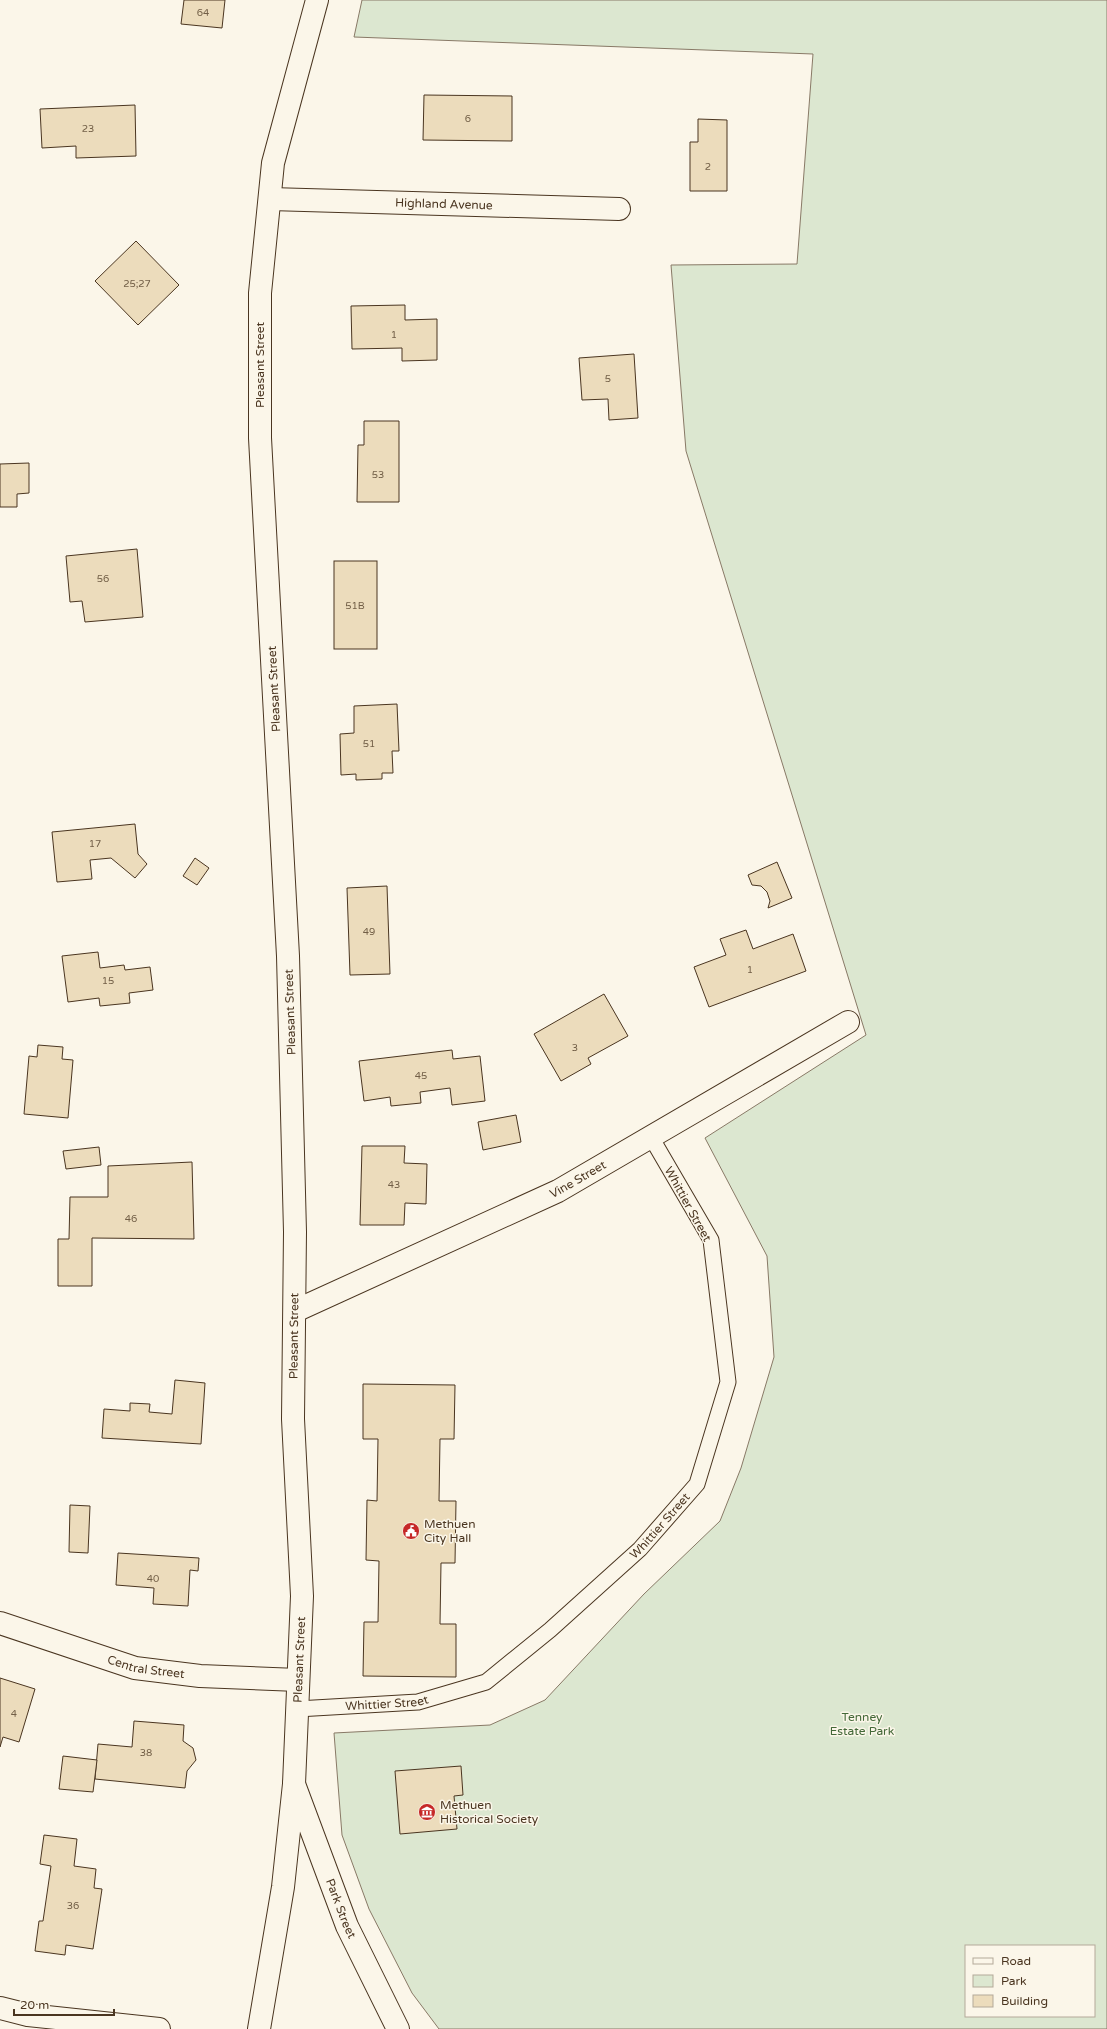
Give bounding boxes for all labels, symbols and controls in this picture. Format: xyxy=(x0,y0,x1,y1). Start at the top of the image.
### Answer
house number: 64 xyxy=(197,7,209,19)
house number: 6 xyxy=(465,113,471,125)
house number: 23 xyxy=(82,123,94,135)
house number: 2 xyxy=(705,161,711,173)
street label: Highland Avenue xyxy=(395,196,493,212)
house number: 25;27 xyxy=(123,278,151,290)
street label: Pleasant Street xyxy=(253,321,267,408)
house number: 1 xyxy=(391,329,397,341)
house number: 5 xyxy=(605,373,611,385)
house number: 53 xyxy=(372,469,384,481)
house number: 56 xyxy=(97,573,109,585)
house number: 51B xyxy=(345,600,365,612)
street label: Pleasant Street xyxy=(265,645,283,732)
house number: 51 xyxy=(363,738,375,750)
house number: 17 xyxy=(89,838,101,850)
house number: 49 xyxy=(363,926,375,938)
house number: 1 xyxy=(747,964,753,976)
street label: Pleasant Street xyxy=(281,968,298,1055)
house number: 15 xyxy=(102,975,114,987)
house number: 3 xyxy=(572,1042,578,1054)
house number: 45 xyxy=(415,1070,427,1082)
street label: Vine Street xyxy=(547,1157,609,1201)
street label: Whittier Street xyxy=(662,1164,715,1244)
house number: 43 xyxy=(388,1179,400,1191)
house number: 46 xyxy=(125,1213,137,1225)
street label: Pleasant Street xyxy=(286,1292,301,1379)
street label: Whittier Street xyxy=(627,1490,693,1562)
place label: Methuen City Hall xyxy=(424,1517,475,1545)
public building icon: Methuen City Hall xyxy=(401,1521,421,1541)
house number: 40 xyxy=(147,1573,159,1585)
street label: Pleasant Street xyxy=(290,1616,308,1703)
street label: Central Street xyxy=(106,1652,186,1681)
street label: Whittier Street xyxy=(345,1692,430,1713)
house number: 4 xyxy=(11,1708,17,1720)
park label: Tenney Estate Park xyxy=(830,1710,895,1738)
house number: 38 xyxy=(140,1747,152,1759)
place label: Methuen Historical Society xyxy=(440,1798,539,1826)
museum icon: Methuen Historical Society xyxy=(417,1802,437,1822)
street label: Park Street xyxy=(323,1877,359,1941)
house number: 36 xyxy=(67,1900,79,1912)
legend xyxy=(965,1945,1095,2017)
text: Road xyxy=(1001,1954,1031,1968)
text: Park xyxy=(1001,1974,1027,1988)
scale bar xyxy=(14,1991,114,2017)
text: Building xyxy=(1001,1994,1048,2008)
text: 20 m xyxy=(20,1998,49,2012)

